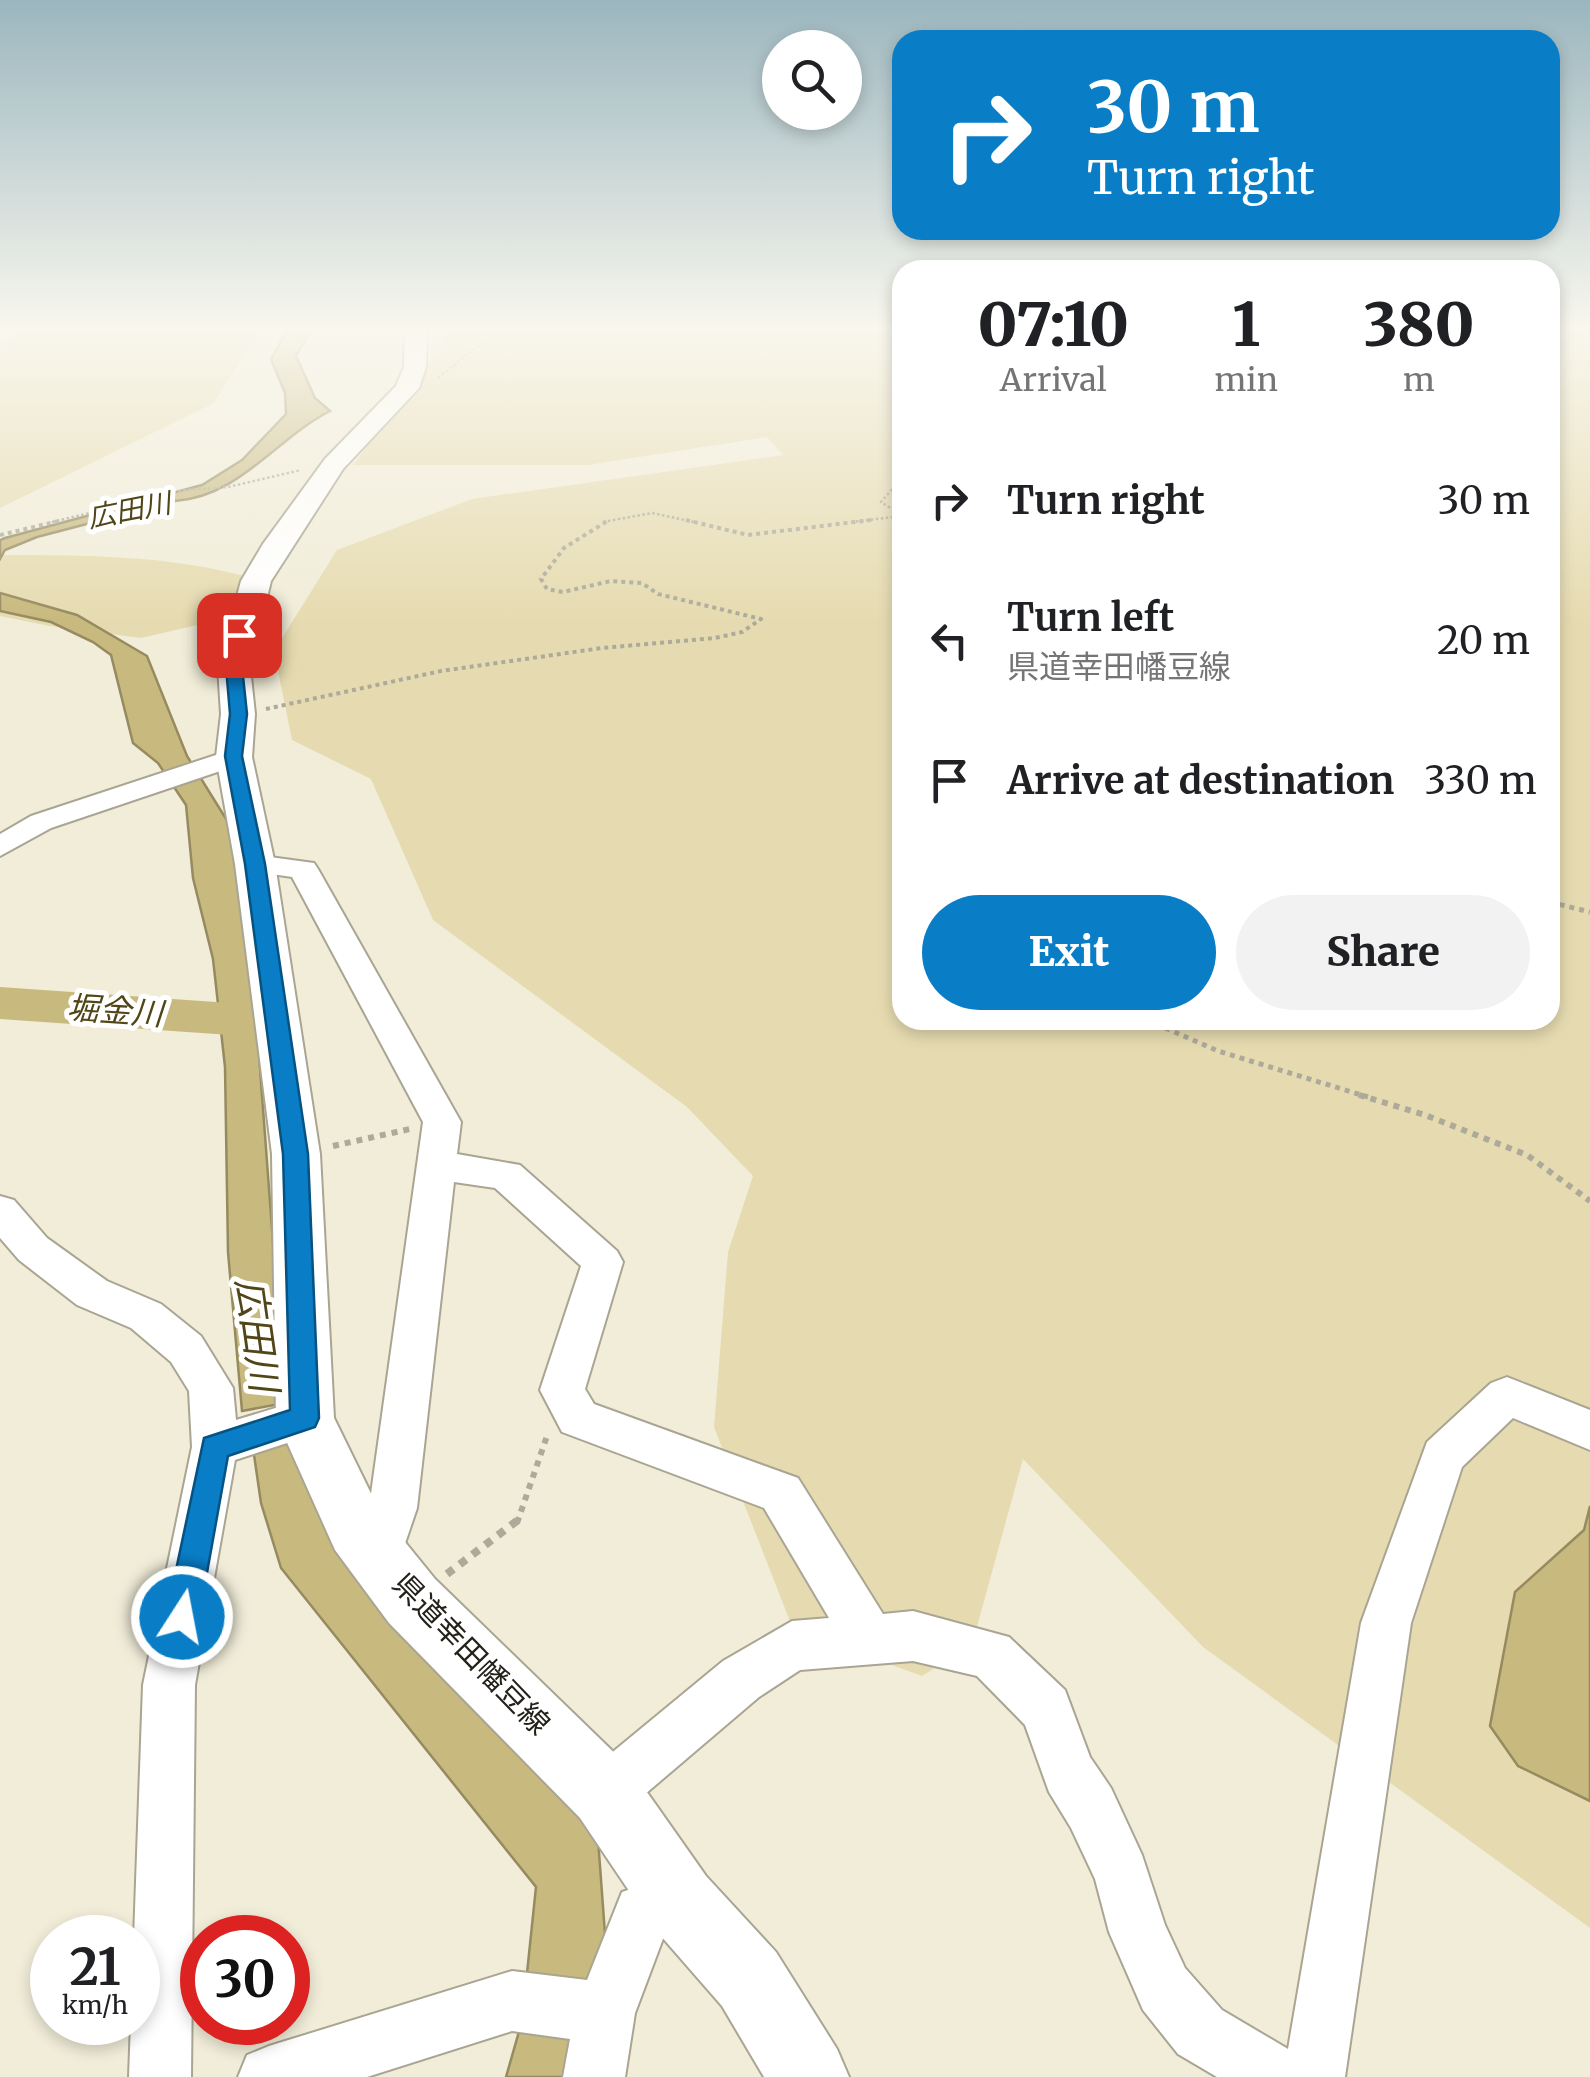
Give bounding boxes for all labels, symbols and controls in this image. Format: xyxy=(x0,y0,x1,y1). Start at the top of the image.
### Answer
map controls xyxy=(762,30,862,130)
button: search xyxy=(762,30,862,130)
text: 30 m xyxy=(1087,63,1260,151)
icon: right xyxy=(922,70,1052,200)
text: Turn right xyxy=(1087,150,1315,206)
text: 07:10 xyxy=(978,287,1129,362)
text: 1 xyxy=(1232,287,1260,362)
text: 380 xyxy=(1363,287,1474,362)
text: Arrival xyxy=(1000,360,1107,400)
text: min xyxy=(1215,360,1278,400)
text: m xyxy=(1403,360,1435,400)
icon: right xyxy=(922,473,977,528)
text: Turn right xyxy=(1007,477,1205,524)
text: 30 m xyxy=(1437,477,1530,524)
water label: 広田川 xyxy=(84,484,177,536)
pin xyxy=(197,593,282,678)
text: Turn left xyxy=(1007,594,1174,641)
icon: arrive xyxy=(212,608,267,663)
icon: left xyxy=(922,613,977,668)
text: 20 m xyxy=(1437,617,1530,664)
text: 県道幸田幡豆線 xyxy=(1007,647,1231,687)
icon: arrive xyxy=(922,753,977,808)
text: Arrive at destination xyxy=(1007,757,1394,804)
text: 330 m xyxy=(1424,757,1537,804)
button: Exit xyxy=(922,895,1216,1010)
button: Share xyxy=(1236,895,1530,1010)
water label: 堀金川 xyxy=(66,988,167,1035)
water label: 広田川 xyxy=(226,1275,289,1399)
position arrow xyxy=(130,1565,234,1669)
street label: 県道幸田幡豆線 xyxy=(385,1565,558,1742)
speed limit sign: 30 xyxy=(180,1915,310,2045)
text: 21 xyxy=(69,1936,121,1999)
text: km/h xyxy=(62,1989,128,2021)

